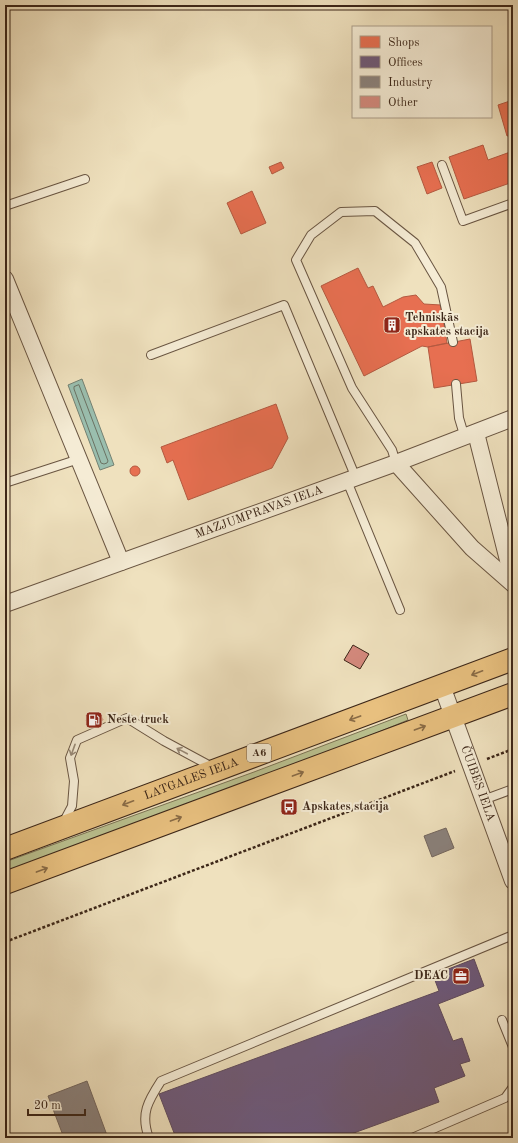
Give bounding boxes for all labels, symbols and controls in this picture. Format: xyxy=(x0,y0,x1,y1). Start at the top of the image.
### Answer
legend xyxy=(352,26,492,118)
text: Shops xyxy=(388,37,419,49)
text: Offices xyxy=(388,57,423,69)
text: Industry xyxy=(388,77,433,89)
text: Other xyxy=(388,97,418,109)
place label: Tehniskās apskates stacija xyxy=(405,312,489,338)
building icon: Tehniskās apskates stacija xyxy=(382,315,402,335)
street label: MAZJUMPRAVAS IELA xyxy=(194,484,324,541)
one-way arrow xyxy=(471,669,483,677)
fuel station icon: Neste truck xyxy=(84,710,104,730)
place label: Neste truck xyxy=(107,714,169,726)
one-way arrow xyxy=(348,715,361,722)
one-way arrow xyxy=(414,724,426,732)
street label: ČUIBES IELA xyxy=(458,743,497,823)
one-way arrow xyxy=(69,744,77,756)
road number: A6 xyxy=(247,744,271,762)
one-way arrow xyxy=(176,746,188,754)
street label: LATGALES IELA xyxy=(143,756,240,802)
one-way arrow xyxy=(292,769,304,777)
bus stop icon: Apskates stacija xyxy=(279,797,299,817)
one-way arrow xyxy=(122,799,134,807)
place label: Apskates stacija xyxy=(302,801,389,813)
one-way arrow xyxy=(170,815,182,823)
one-way arrow xyxy=(35,865,47,873)
office icon: DEAC xyxy=(451,966,471,986)
place label: DEAC xyxy=(414,970,448,982)
scale bar xyxy=(28,1091,85,1117)
text: 20 m xyxy=(34,1100,61,1112)

